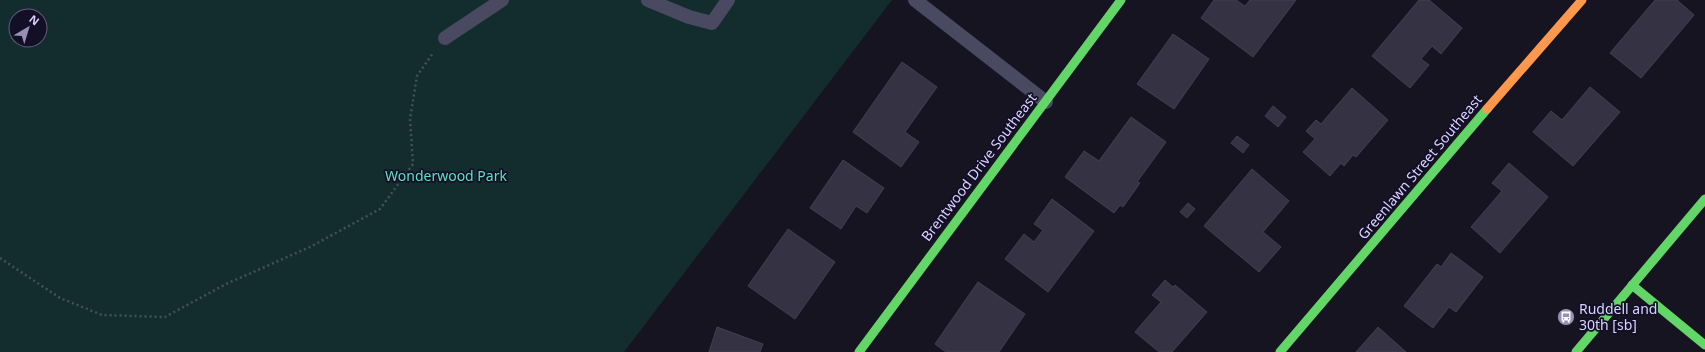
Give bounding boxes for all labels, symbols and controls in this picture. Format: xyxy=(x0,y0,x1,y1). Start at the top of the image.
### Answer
north arrow xyxy=(8,8,48,48)
text: N xyxy=(26,11,43,28)
street label: Brentwood Drive Southeast xyxy=(917,89,1041,245)
street label: Greenlawn Street Southeast xyxy=(1353,90,1486,243)
park label: Wonderwood Park xyxy=(385,166,507,185)
place label: Ruddell and 30th [sb] xyxy=(1579,299,1657,334)
bus stop icon: Ruddell and 30th [sb] xyxy=(1556,307,1576,327)

